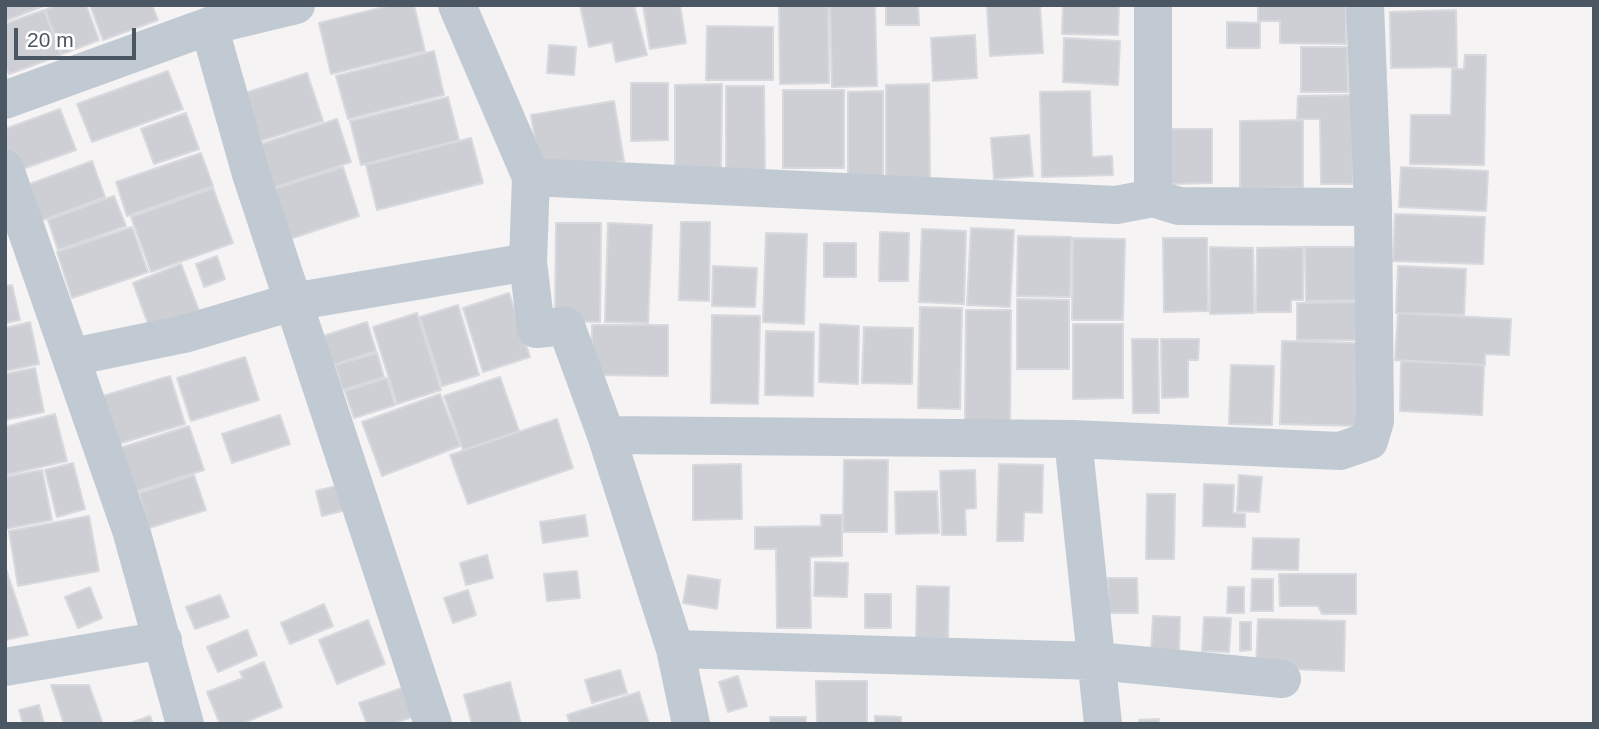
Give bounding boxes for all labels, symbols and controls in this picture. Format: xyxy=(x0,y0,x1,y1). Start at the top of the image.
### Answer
scale bar xyxy=(18,14,140,58)
text: 20 m xyxy=(27,28,74,51)

